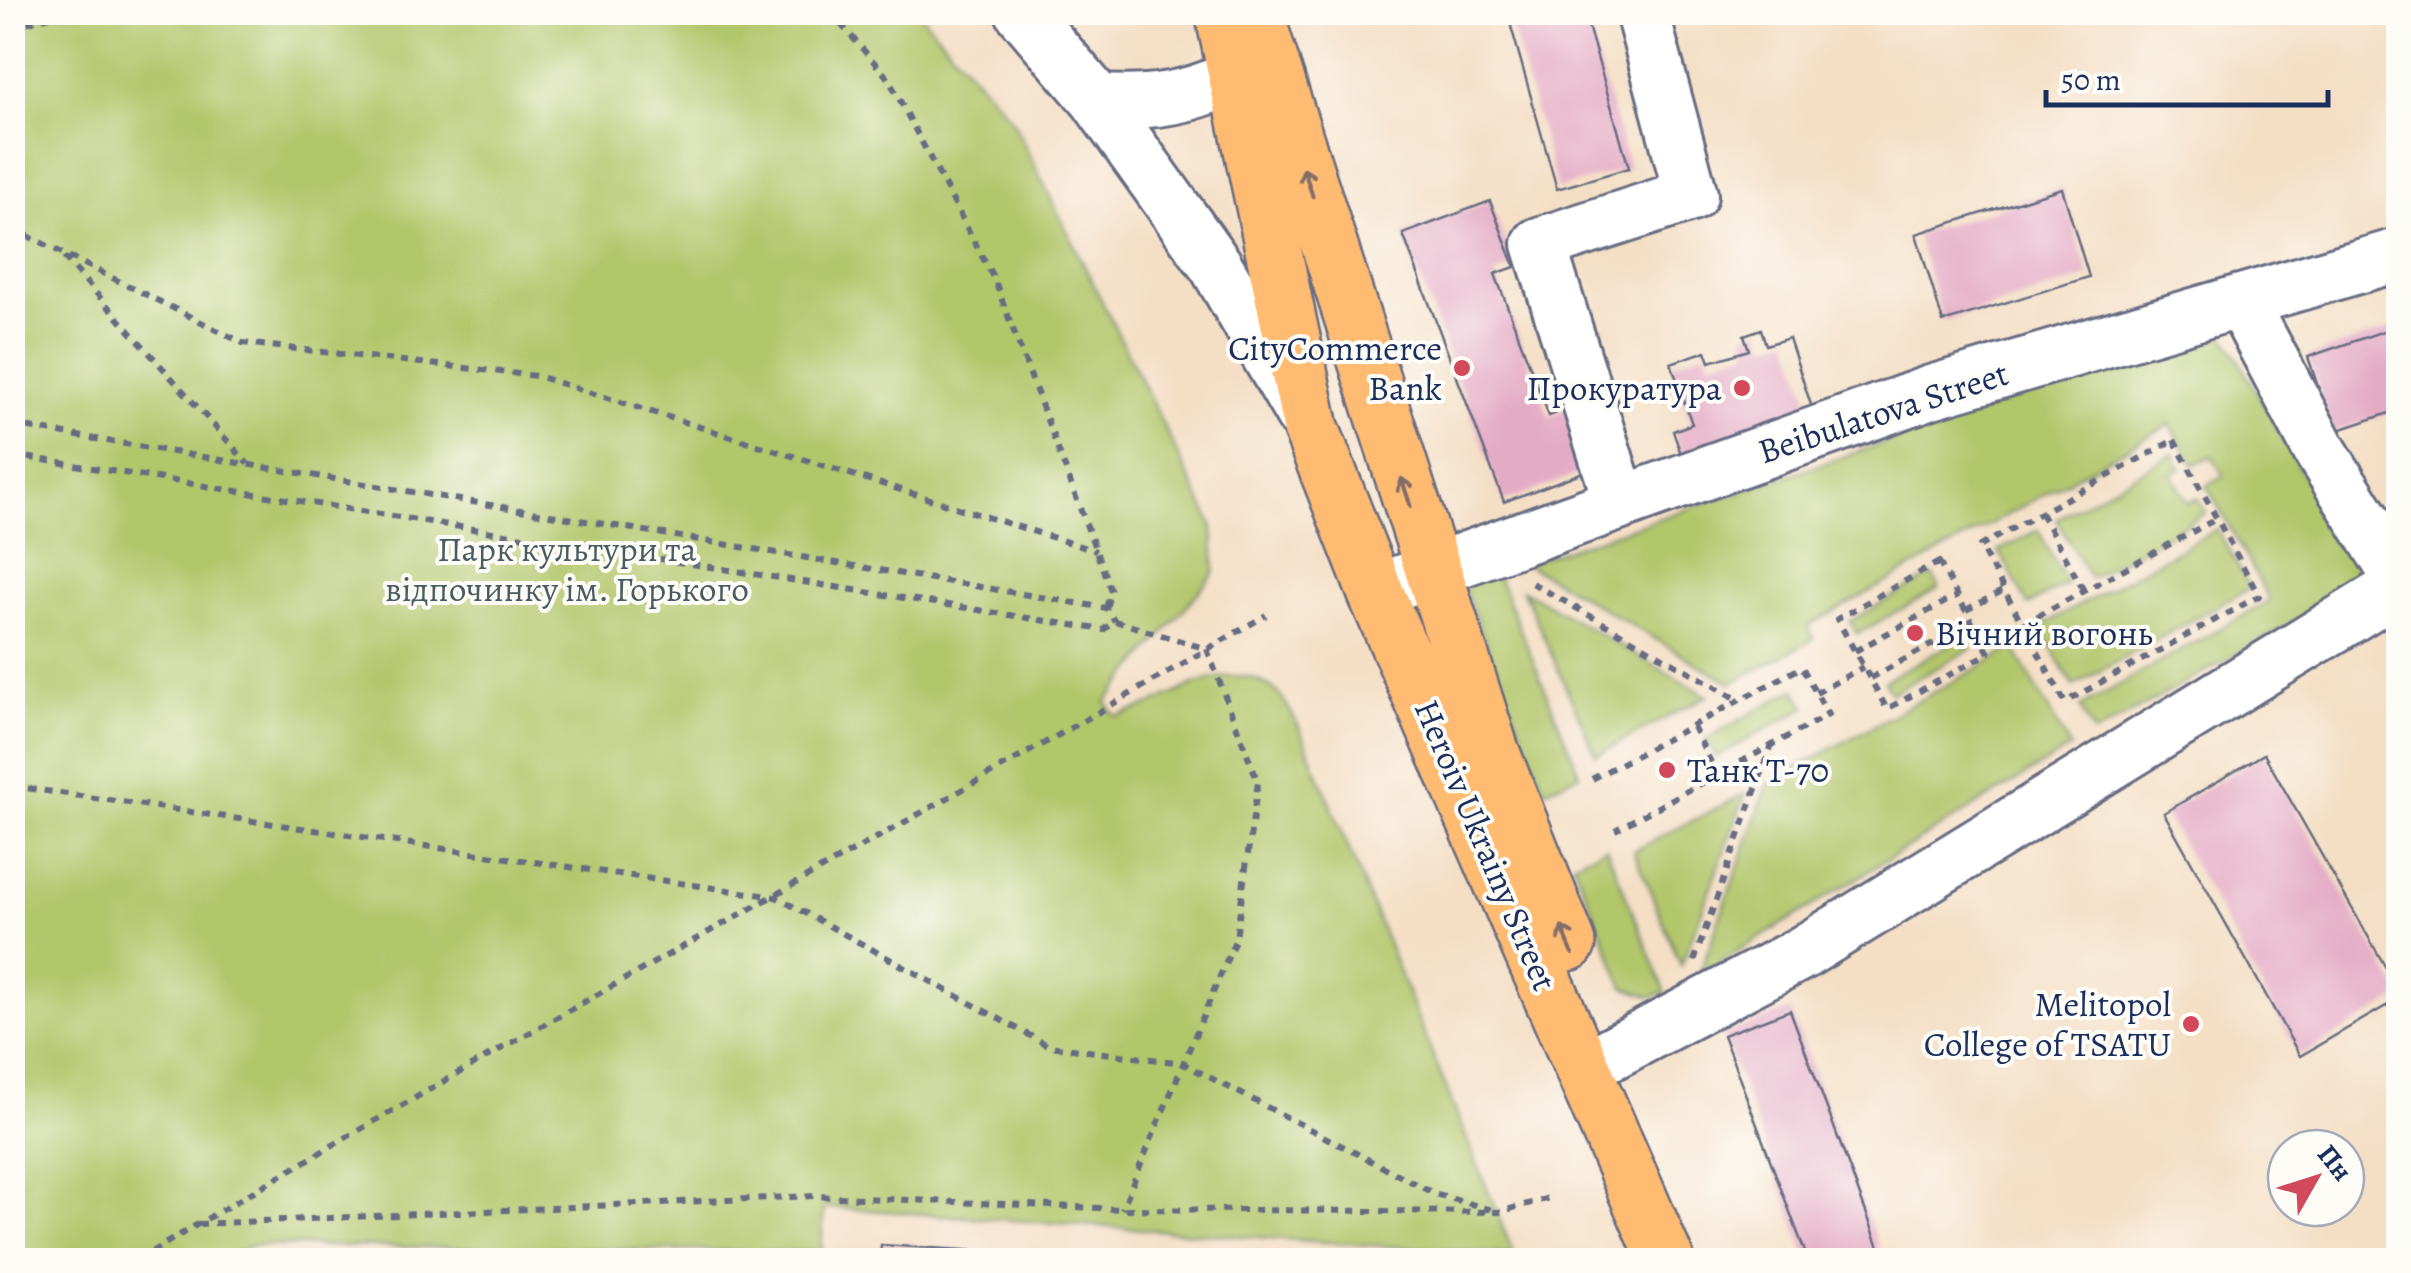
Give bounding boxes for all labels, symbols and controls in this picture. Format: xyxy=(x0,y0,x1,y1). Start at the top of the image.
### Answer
scale bar xyxy=(2046,45,2328,107)
text: 50 m xyxy=(2061,60,2121,100)
one-way arrow xyxy=(1297,167,1315,199)
place label: CityCommerce Bank xyxy=(1228,324,1442,412)
street label: Beibulatova Street xyxy=(1752,349,2014,475)
marker: CityCommerce Bank xyxy=(1451,357,1473,379)
place label: Прокуратура xyxy=(1527,364,1722,412)
marker: Прокуратура xyxy=(1731,377,1753,399)
one-way arrow xyxy=(1396,477,1414,509)
park label: Парк культури та відпочинку ім. Горького xyxy=(385,525,749,613)
place label: Вічний вогонь xyxy=(1935,609,2153,657)
marker: Вічний вогонь xyxy=(1904,622,1926,644)
street label: Heroiv Ukrainy Street xyxy=(1403,692,1569,998)
place label: Танк Т-70 xyxy=(1687,746,1829,794)
marker: Танк Т-70 xyxy=(1656,759,1678,781)
one-way arrow xyxy=(1556,925,1574,956)
place label: Melitopol College of TSATU xyxy=(1924,980,2171,1068)
marker: Melitopol College of TSATU xyxy=(2180,1013,2202,1035)
north arrow xyxy=(2266,1128,2366,1228)
text: Пн xyxy=(2308,1137,2361,1189)

